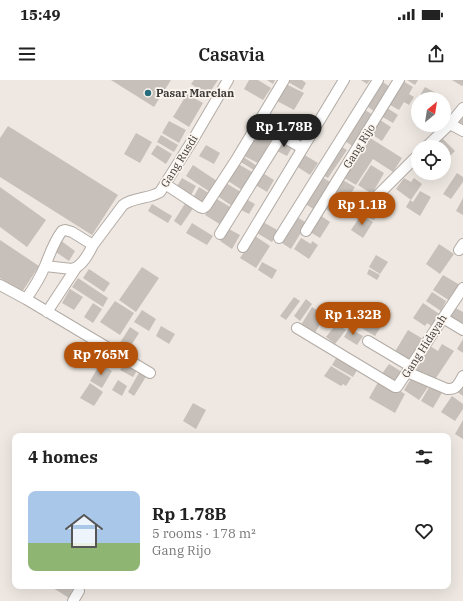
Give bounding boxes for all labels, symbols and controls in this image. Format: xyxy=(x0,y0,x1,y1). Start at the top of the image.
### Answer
text: 15:49 xyxy=(20,5,61,24)
icon: menu xyxy=(16,43,38,65)
text: Casavia xyxy=(198,43,265,66)
icon: share xyxy=(425,43,447,65)
place label: Pasar Marelan xyxy=(156,86,234,100)
marker: Pasar Marelan xyxy=(143,88,153,98)
north arrow xyxy=(411,92,451,132)
map controls xyxy=(411,92,451,180)
pin: Rp 1.78B xyxy=(243,114,325,148)
text: Rp 1.78B xyxy=(255,118,313,135)
street label: Gang Rijo xyxy=(340,121,378,171)
street label: Gang Rusdi xyxy=(157,132,201,190)
button: locate xyxy=(411,140,451,180)
pin: Rp 1.1B xyxy=(325,192,399,226)
text: Rp 1.1B xyxy=(337,196,387,213)
pin: Rp 1.32B xyxy=(312,302,394,336)
text: Rp 1.32B xyxy=(324,306,382,323)
street label: Gang Hidayah xyxy=(398,311,450,380)
pin: Rp 765M xyxy=(64,342,138,376)
text: Rp 765M xyxy=(73,346,129,363)
text: 4 homes xyxy=(28,446,98,468)
icon: filters xyxy=(413,446,435,468)
text: Rp 1.78B xyxy=(152,503,227,525)
icon: home xyxy=(60,507,108,555)
icon: heart xyxy=(413,520,435,542)
text: 5 rooms · 178 m² xyxy=(152,525,256,542)
text: Gang Rijo xyxy=(152,542,211,559)

